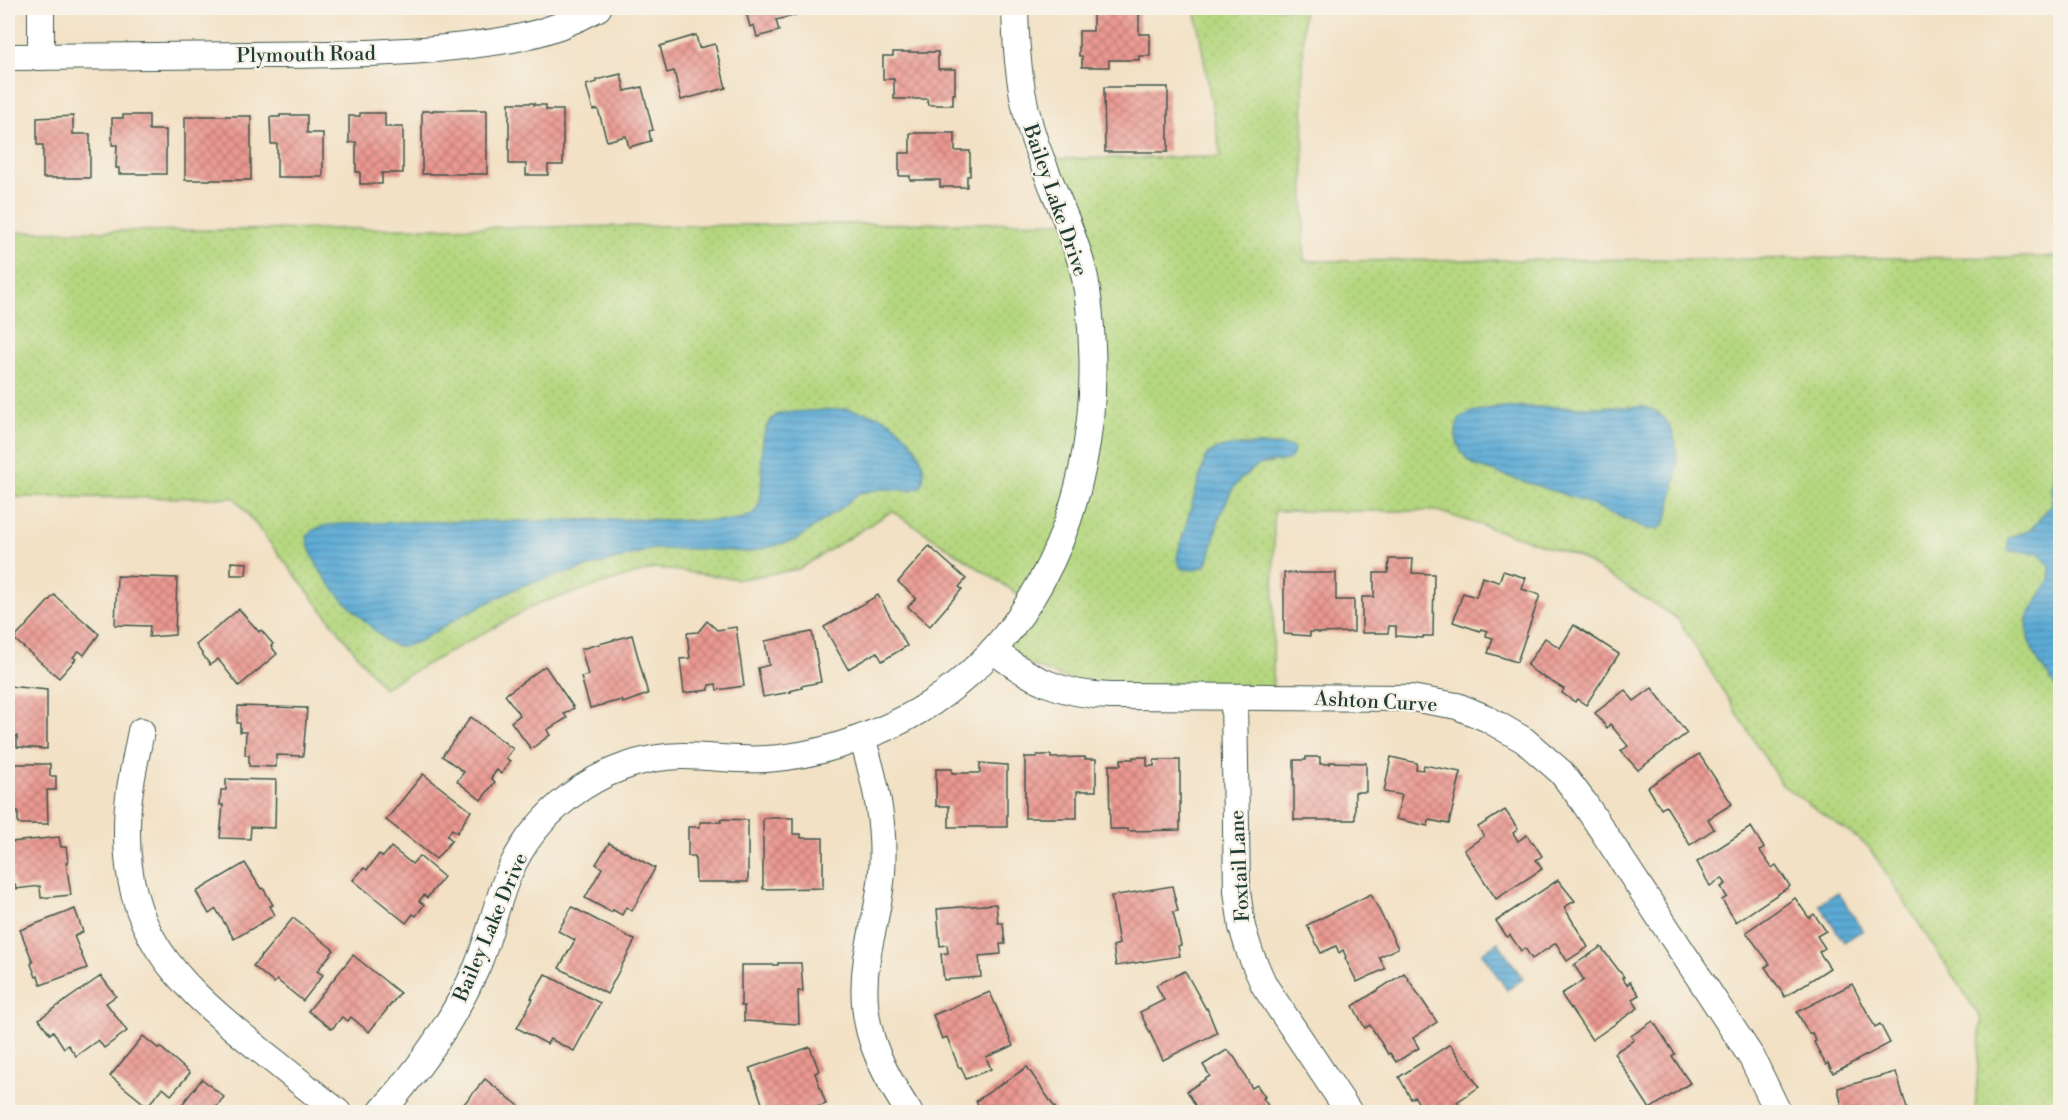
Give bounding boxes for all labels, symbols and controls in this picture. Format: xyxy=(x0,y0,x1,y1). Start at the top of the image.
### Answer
street label: Plymouth Road xyxy=(236,42,377,69)
street label: Bailey Lake Drive xyxy=(1016,120,1092,280)
street label: Ashton Curve xyxy=(1313,687,1438,718)
street label: Foxtail Lane xyxy=(1225,809,1256,923)
street label: Bailey Lake Drive xyxy=(448,849,534,1007)

